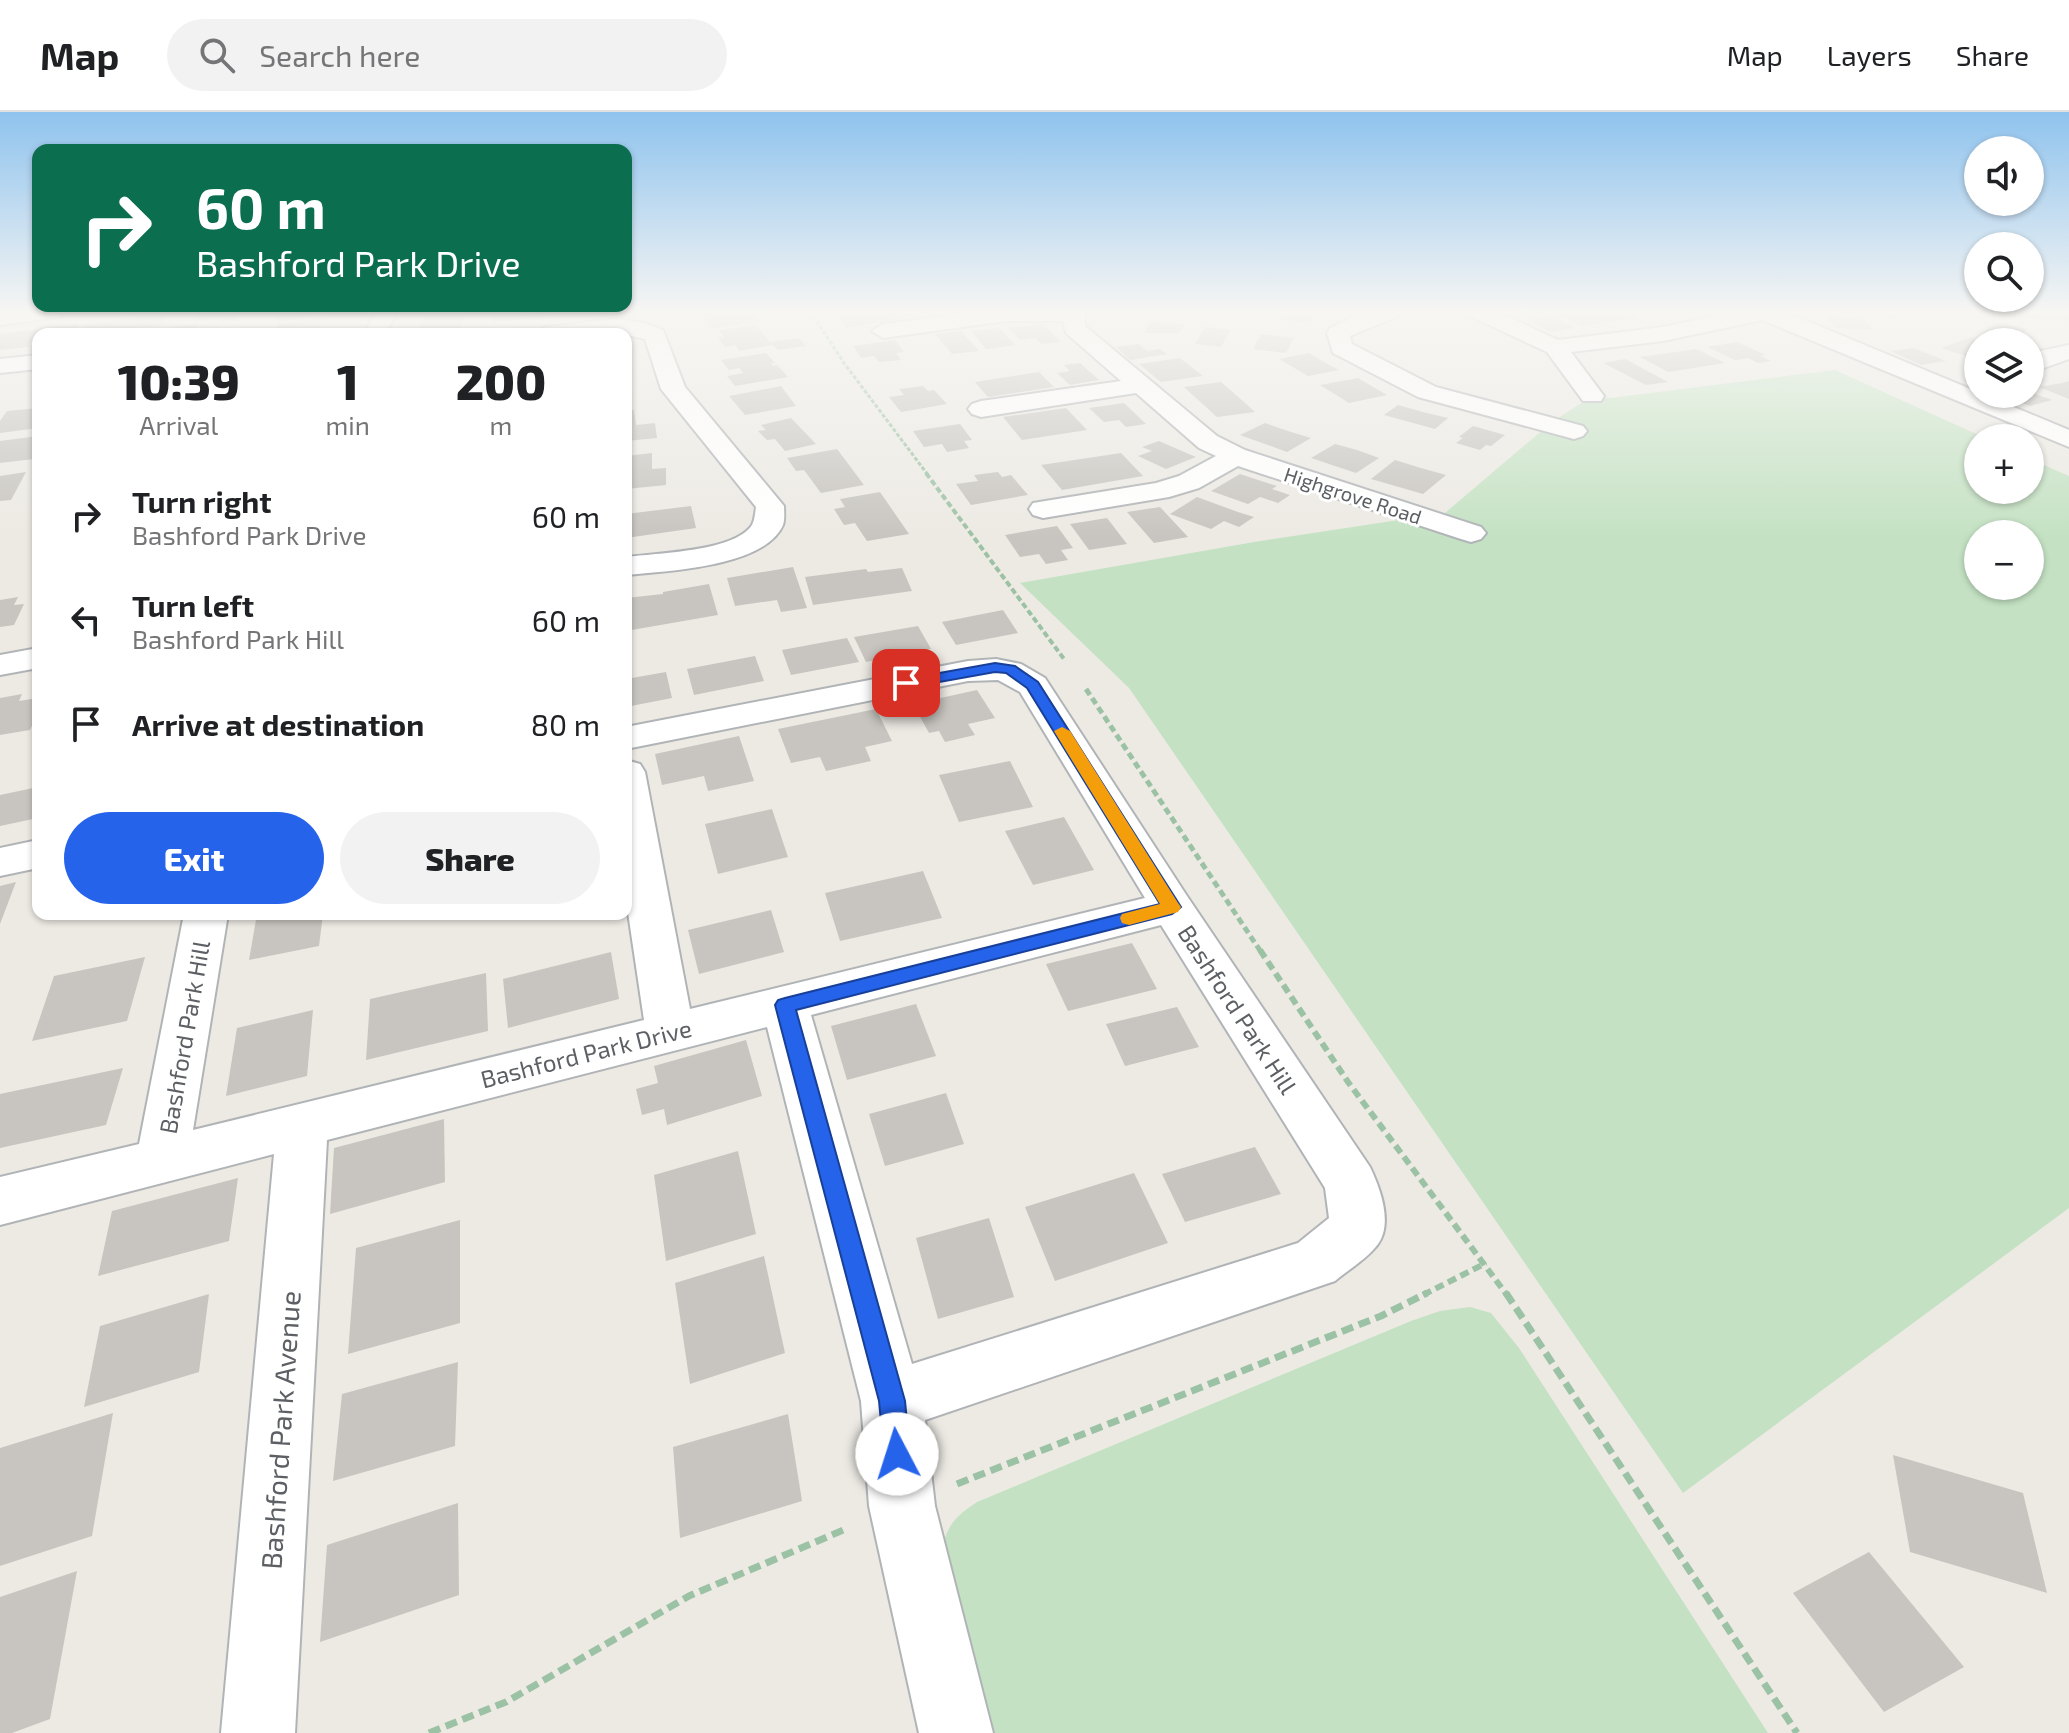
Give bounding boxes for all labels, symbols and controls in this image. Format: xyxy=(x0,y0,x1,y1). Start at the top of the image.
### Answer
search box xyxy=(167,19,727,91)
text: Map xyxy=(40,32,119,78)
icon: search xyxy=(195,33,239,77)
text: Search here xyxy=(259,37,420,73)
text: Map xyxy=(1727,38,1783,72)
text: Layers xyxy=(1827,38,1912,72)
text: Share xyxy=(1956,38,2029,72)
map controls xyxy=(1964,136,2044,600)
button: sound xyxy=(1964,136,2044,216)
text: 60 m xyxy=(196,173,326,240)
icon: right xyxy=(64,176,168,280)
button: search xyxy=(1964,232,2044,312)
text: Bashford Park Drive xyxy=(196,241,521,284)
button: layers xyxy=(1964,328,2044,408)
text: 10:39 xyxy=(118,352,240,410)
text: 1 xyxy=(337,352,359,410)
text: 200 xyxy=(456,352,546,410)
text: Arrival xyxy=(139,409,218,440)
text: min xyxy=(326,409,370,440)
text: m xyxy=(490,409,512,440)
button: + xyxy=(1964,424,2044,504)
street label: Highgrove Road xyxy=(1281,461,1425,529)
text: Turn right xyxy=(132,483,272,519)
icon: right xyxy=(64,494,108,538)
text: 60 m xyxy=(532,498,600,534)
text: Bashford Park Drive xyxy=(132,519,366,550)
button: − xyxy=(1964,520,2044,600)
text: Turn left xyxy=(132,587,254,623)
icon: left xyxy=(64,598,108,642)
text: 60 m xyxy=(532,602,600,638)
text: Bashford Park Hill xyxy=(132,623,344,654)
pin xyxy=(872,649,940,717)
icon: arrive xyxy=(884,661,928,705)
icon: arrive xyxy=(64,702,108,746)
text: Arrive at destination xyxy=(132,706,424,742)
text: 80 m xyxy=(531,706,600,742)
button: Exit xyxy=(64,812,324,904)
button: Share xyxy=(340,812,600,904)
street label: Bashford Park Hill xyxy=(1173,919,1303,1099)
street label: Bashford Park Hill xyxy=(153,938,215,1136)
street label: Bashford Park Drive xyxy=(477,1013,695,1093)
street label: Bashford Park Avenue xyxy=(253,1290,307,1570)
position arrow xyxy=(855,1412,939,1496)

